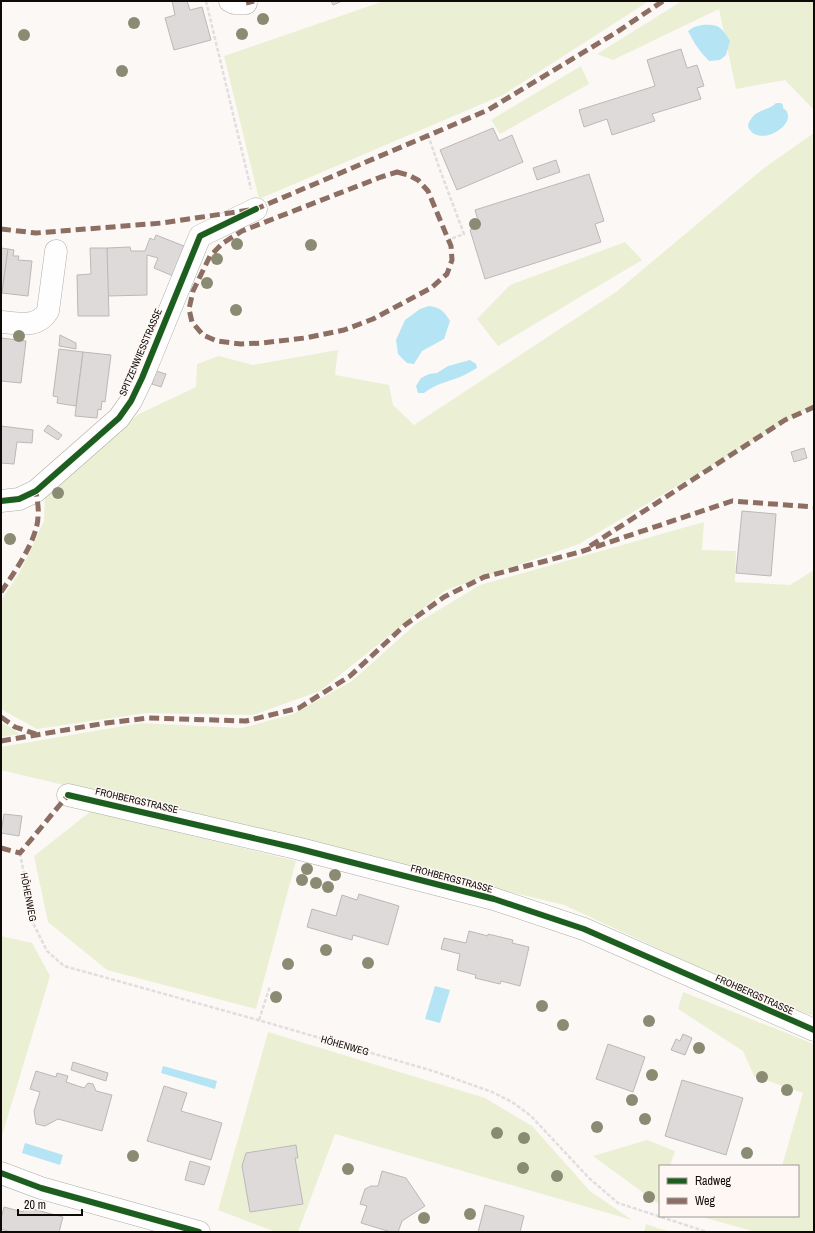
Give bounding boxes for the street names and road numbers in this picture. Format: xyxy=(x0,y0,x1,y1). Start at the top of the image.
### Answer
street label: SPITZENWIESSTRASSE xyxy=(116,306,165,398)
street label: FROHBERGSTRASSE xyxy=(94,785,180,816)
street label: FROHBERGSTRASSE xyxy=(409,861,494,896)
street label: HÖHENWEG xyxy=(17,872,40,922)
street label: FROHBERGSTRASSE xyxy=(713,971,796,1018)
street label: HÖHENWEG xyxy=(319,1032,370,1059)

